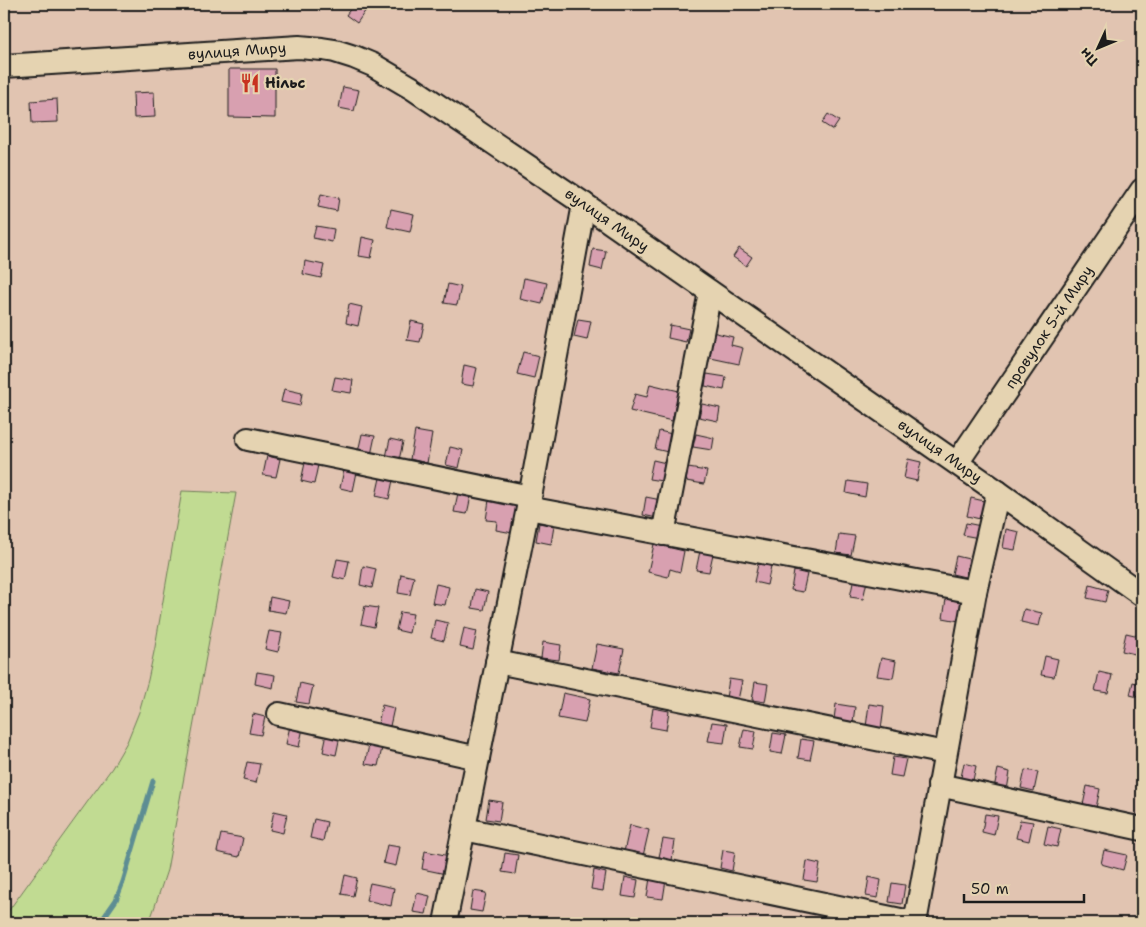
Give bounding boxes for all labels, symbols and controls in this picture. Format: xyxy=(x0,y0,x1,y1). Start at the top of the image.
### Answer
north arrow xyxy=(1074,22,1124,72)
street label: вулиця Миру xyxy=(187,38,287,64)
text: Пн xyxy=(1076,44,1102,70)
restaurant icon: Нільс xyxy=(239,72,261,94)
place label: Нільс xyxy=(265,73,306,93)
street label: вулиця Миру xyxy=(561,184,653,256)
street label: провулок 5-й Миру xyxy=(1000,261,1098,393)
street label: вулиця Миру xyxy=(894,415,986,487)
scale bar xyxy=(964,872,1084,904)
text: 50 m xyxy=(971,879,1009,899)

